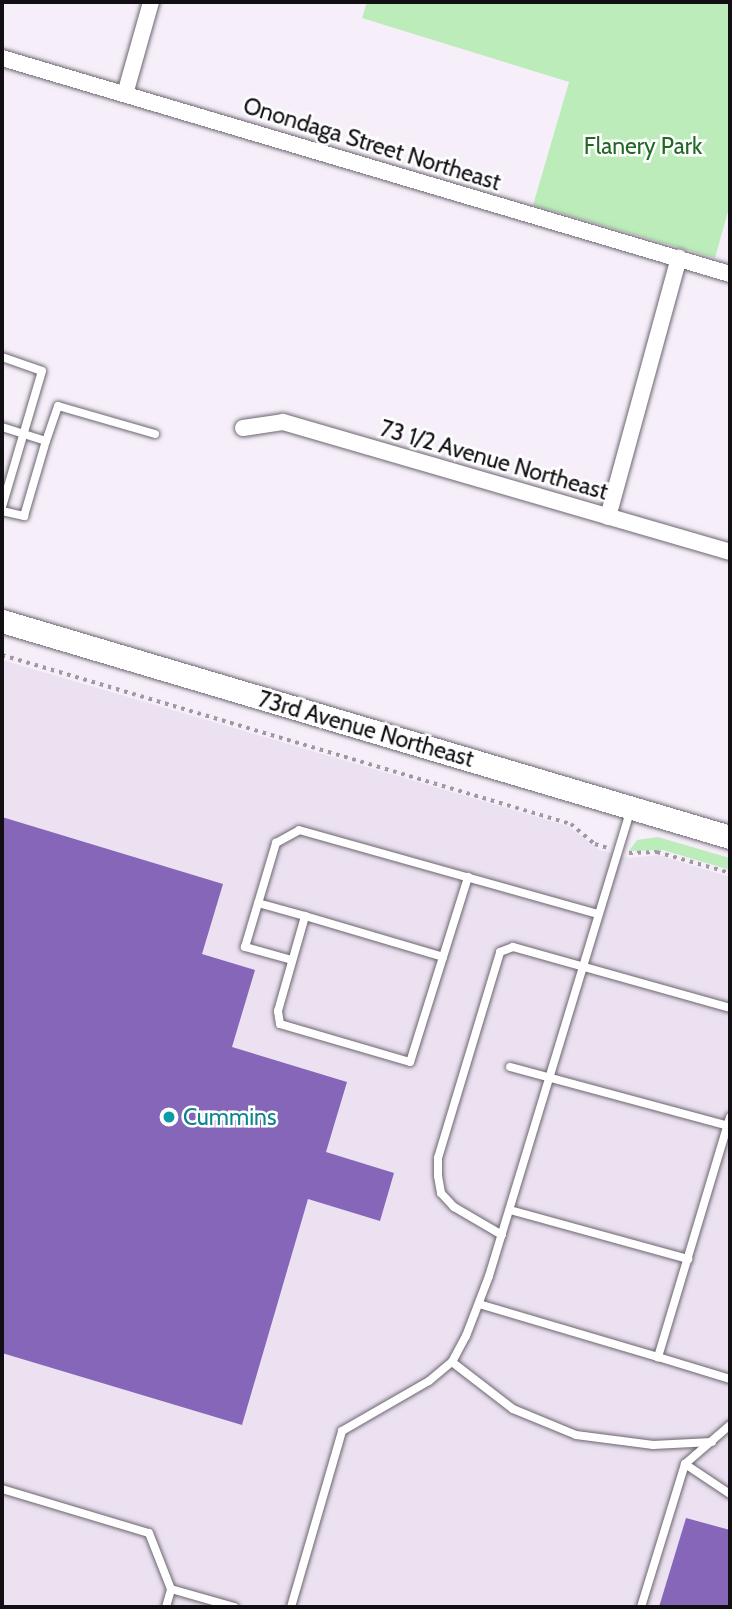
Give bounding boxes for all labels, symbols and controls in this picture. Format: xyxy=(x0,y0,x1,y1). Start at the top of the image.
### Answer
street label: Onondaga Street Northeast xyxy=(240,92,504,196)
park label: Flanery Park xyxy=(584,132,702,160)
street label: 73 1/2 Avenue Northeast xyxy=(377,414,611,506)
street label: 73rd Avenue Northeast xyxy=(255,685,477,773)
place label: Cummins xyxy=(183,1103,276,1131)
marker: Cummins xyxy=(161,1109,177,1125)

